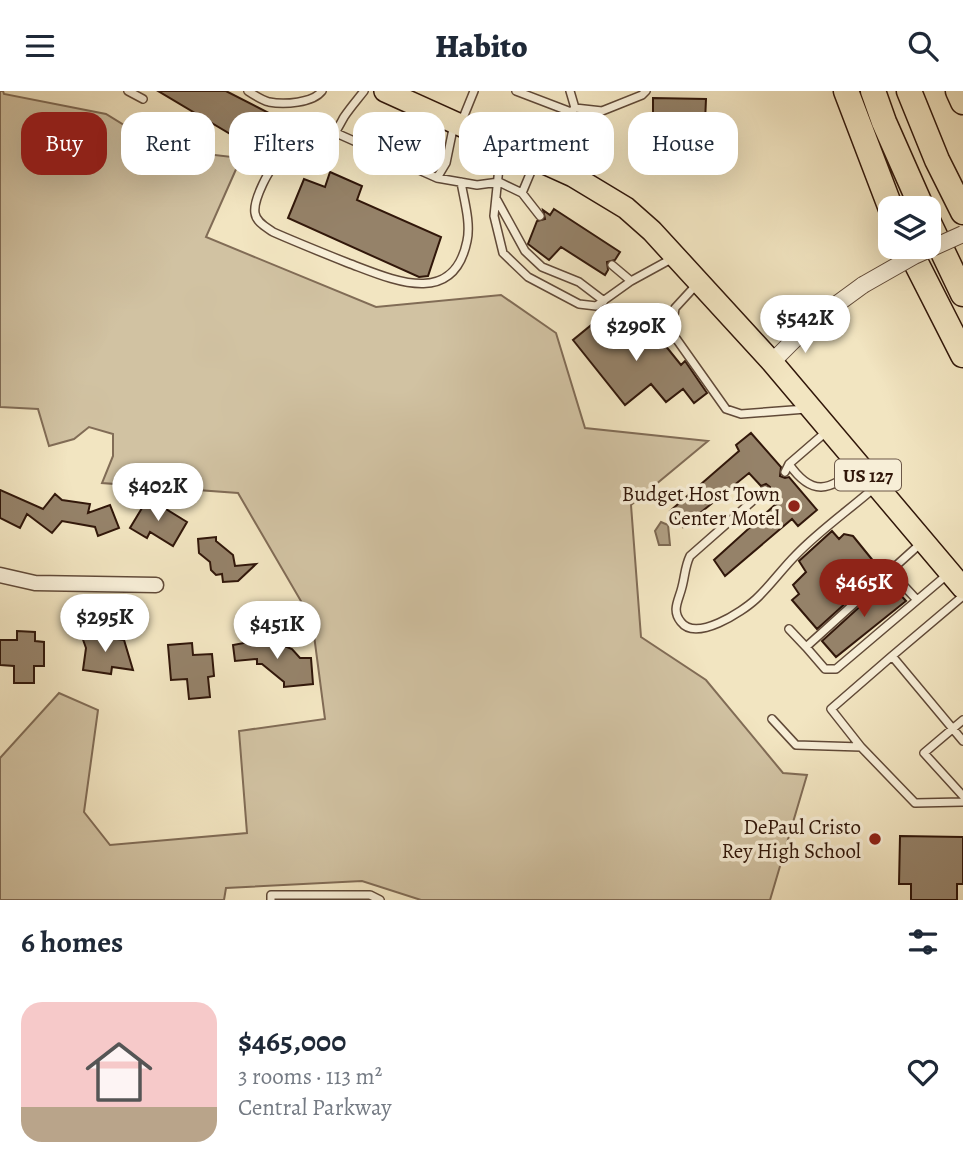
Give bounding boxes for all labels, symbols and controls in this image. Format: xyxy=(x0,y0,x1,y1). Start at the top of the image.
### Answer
text: Habito xyxy=(435,24,528,68)
icon: menu xyxy=(21,27,59,65)
icon: search xyxy=(904,27,942,65)
chip: Buy xyxy=(21,112,107,175)
chip: Rent xyxy=(121,112,215,175)
chip: Filters xyxy=(229,112,339,175)
chip: New xyxy=(353,112,445,175)
chip: Apartment xyxy=(459,112,614,175)
chip: House xyxy=(628,112,738,175)
map controls xyxy=(878,196,941,259)
button: layers xyxy=(878,196,941,259)
pin: $542K xyxy=(756,295,854,355)
text: $542K xyxy=(776,302,834,333)
pin: $290K xyxy=(587,303,685,363)
text: $290K xyxy=(606,310,666,341)
road number: US 127 xyxy=(835,459,901,491)
pin: $402K xyxy=(109,463,207,523)
text: $402K xyxy=(128,470,188,501)
place label: Budget Host Town Center Motel xyxy=(622,480,780,532)
marker: Budget Host Town Center Motel xyxy=(786,498,802,514)
pin: $465K xyxy=(815,559,913,619)
text: $465K xyxy=(835,566,893,597)
pin: $295K xyxy=(56,595,154,654)
text: $295K xyxy=(76,601,134,632)
pin: $451K xyxy=(228,601,326,661)
text: $451K xyxy=(250,608,304,639)
place label: DePaul Cristo Rey High School xyxy=(722,813,861,865)
marker: DePaul Cristo Rey High School xyxy=(867,831,883,847)
text: 6 homes xyxy=(21,922,123,962)
icon: filters xyxy=(904,923,942,961)
text: $465,000 xyxy=(238,1021,346,1061)
icon: home xyxy=(77,1030,161,1114)
icon: heart xyxy=(904,1053,942,1091)
text: 3 rooms · 113 m² xyxy=(238,1061,382,1092)
text: Central Parkway xyxy=(238,1092,391,1123)

